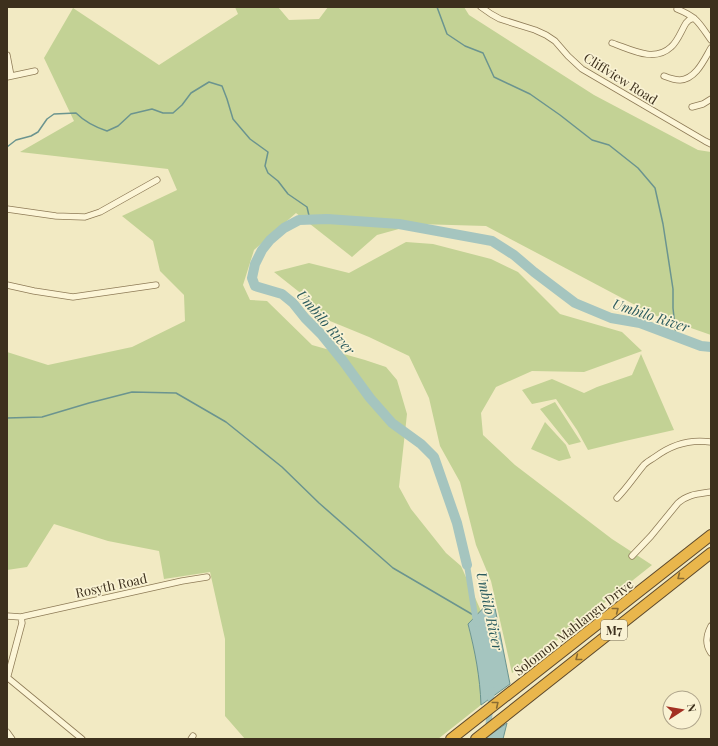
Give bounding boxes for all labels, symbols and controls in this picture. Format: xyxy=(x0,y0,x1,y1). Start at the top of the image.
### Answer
street label: Cliffview Road xyxy=(581,48,662,108)
water label: Umbilo River xyxy=(293,286,360,359)
water label: Umbilo River xyxy=(610,294,693,337)
street label: Rosyth Road xyxy=(74,569,149,601)
water label: Umbilo River xyxy=(472,570,508,653)
one-way arrow xyxy=(678,573,685,580)
street label: Solomon Mahlangu Drive xyxy=(510,575,637,679)
one-way arrow xyxy=(611,607,618,614)
road number: M7 xyxy=(601,620,627,640)
one-way arrow xyxy=(576,653,583,660)
north arrow xyxy=(662,690,702,730)
one-way arrow xyxy=(491,701,498,708)
text: N xyxy=(684,702,700,713)

